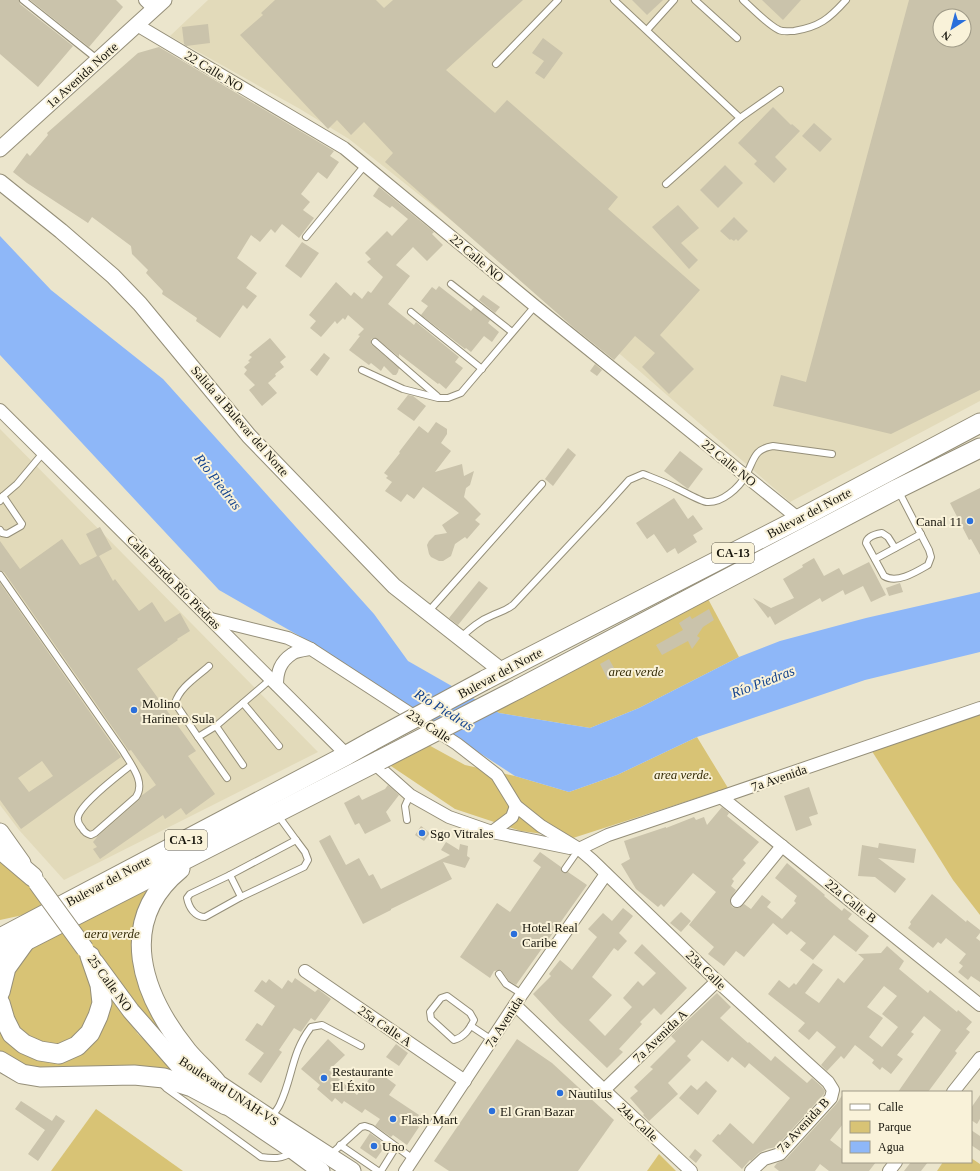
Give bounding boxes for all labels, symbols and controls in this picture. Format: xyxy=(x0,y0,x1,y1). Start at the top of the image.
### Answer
north arrow xyxy=(932,8,972,48)
text: N xyxy=(939,29,953,43)
street label: 1a Avenida Norte xyxy=(43,39,121,111)
street label: 22 Calle NO xyxy=(182,48,246,94)
street label: 22 Calle NO xyxy=(447,231,507,285)
street label: Salida al Bulevar del Norte xyxy=(188,363,292,479)
street label: 22 Calle NO xyxy=(699,436,759,490)
water label: Río Piedras xyxy=(191,450,245,513)
street label: Bulevar del Norte xyxy=(764,484,854,541)
place label: Canal 11 xyxy=(916,514,962,529)
marker: Canal 11 xyxy=(965,516,975,526)
street label: Calle Bordo Río Piedras xyxy=(124,532,224,632)
road number: CA-13 xyxy=(712,543,754,563)
street label: Bulevar del Norte xyxy=(455,644,545,701)
water label: Río Piedras xyxy=(728,663,797,701)
park label: area verde xyxy=(609,664,664,679)
water label: Río Piedras xyxy=(411,685,477,734)
place label: Molino Harinero Sula xyxy=(142,696,215,726)
marker: Molino Harinero Sula xyxy=(129,705,139,715)
street label: 23a Calle xyxy=(404,706,454,746)
street label: 7a Avenida xyxy=(749,761,809,795)
park label: area verde. xyxy=(654,767,712,782)
place label: Sgo Vitrales xyxy=(430,826,494,841)
marker: Sgo Vitrales xyxy=(417,828,427,838)
road number: CA-13 xyxy=(165,830,207,850)
street label: Bulevar del Norte xyxy=(63,852,153,909)
street label: 22a Calle B xyxy=(822,876,880,926)
place label: Hotel Real Caribe xyxy=(522,920,578,950)
park label: aera verde xyxy=(84,926,140,941)
marker: Hotel Real Caribe xyxy=(509,929,519,939)
street label: 23a Calle xyxy=(683,947,729,993)
street label: 25 Calle NO xyxy=(85,952,135,1014)
street label: 7a Avenida xyxy=(482,993,526,1050)
street label: 25a Calle A xyxy=(355,1003,415,1050)
street label: 7a Avenida A xyxy=(630,1006,691,1066)
street label: Boulevard UNAH-VS xyxy=(176,1053,282,1129)
place label: Restaurante El Éxito xyxy=(332,1064,394,1094)
marker: Restaurante El Éxito xyxy=(319,1073,329,1083)
place label: Nautilus xyxy=(568,1086,612,1101)
marker: Nautilus xyxy=(555,1088,565,1098)
legend xyxy=(842,1091,972,1163)
street label: 7a Avenida B xyxy=(774,1094,833,1156)
street label: 24a Calle xyxy=(615,1100,661,1145)
text: Calle xyxy=(878,1100,903,1114)
place label: El Gran Bazar xyxy=(500,1104,575,1119)
marker: El Gran Bazar xyxy=(487,1106,497,1116)
place label: Flash Mart xyxy=(401,1112,458,1127)
marker: Flash Mart xyxy=(388,1114,398,1124)
text: Parque xyxy=(878,1120,911,1134)
place label: Uno xyxy=(382,1139,404,1154)
text: Agua xyxy=(878,1140,905,1154)
marker: Uno xyxy=(369,1141,379,1151)

